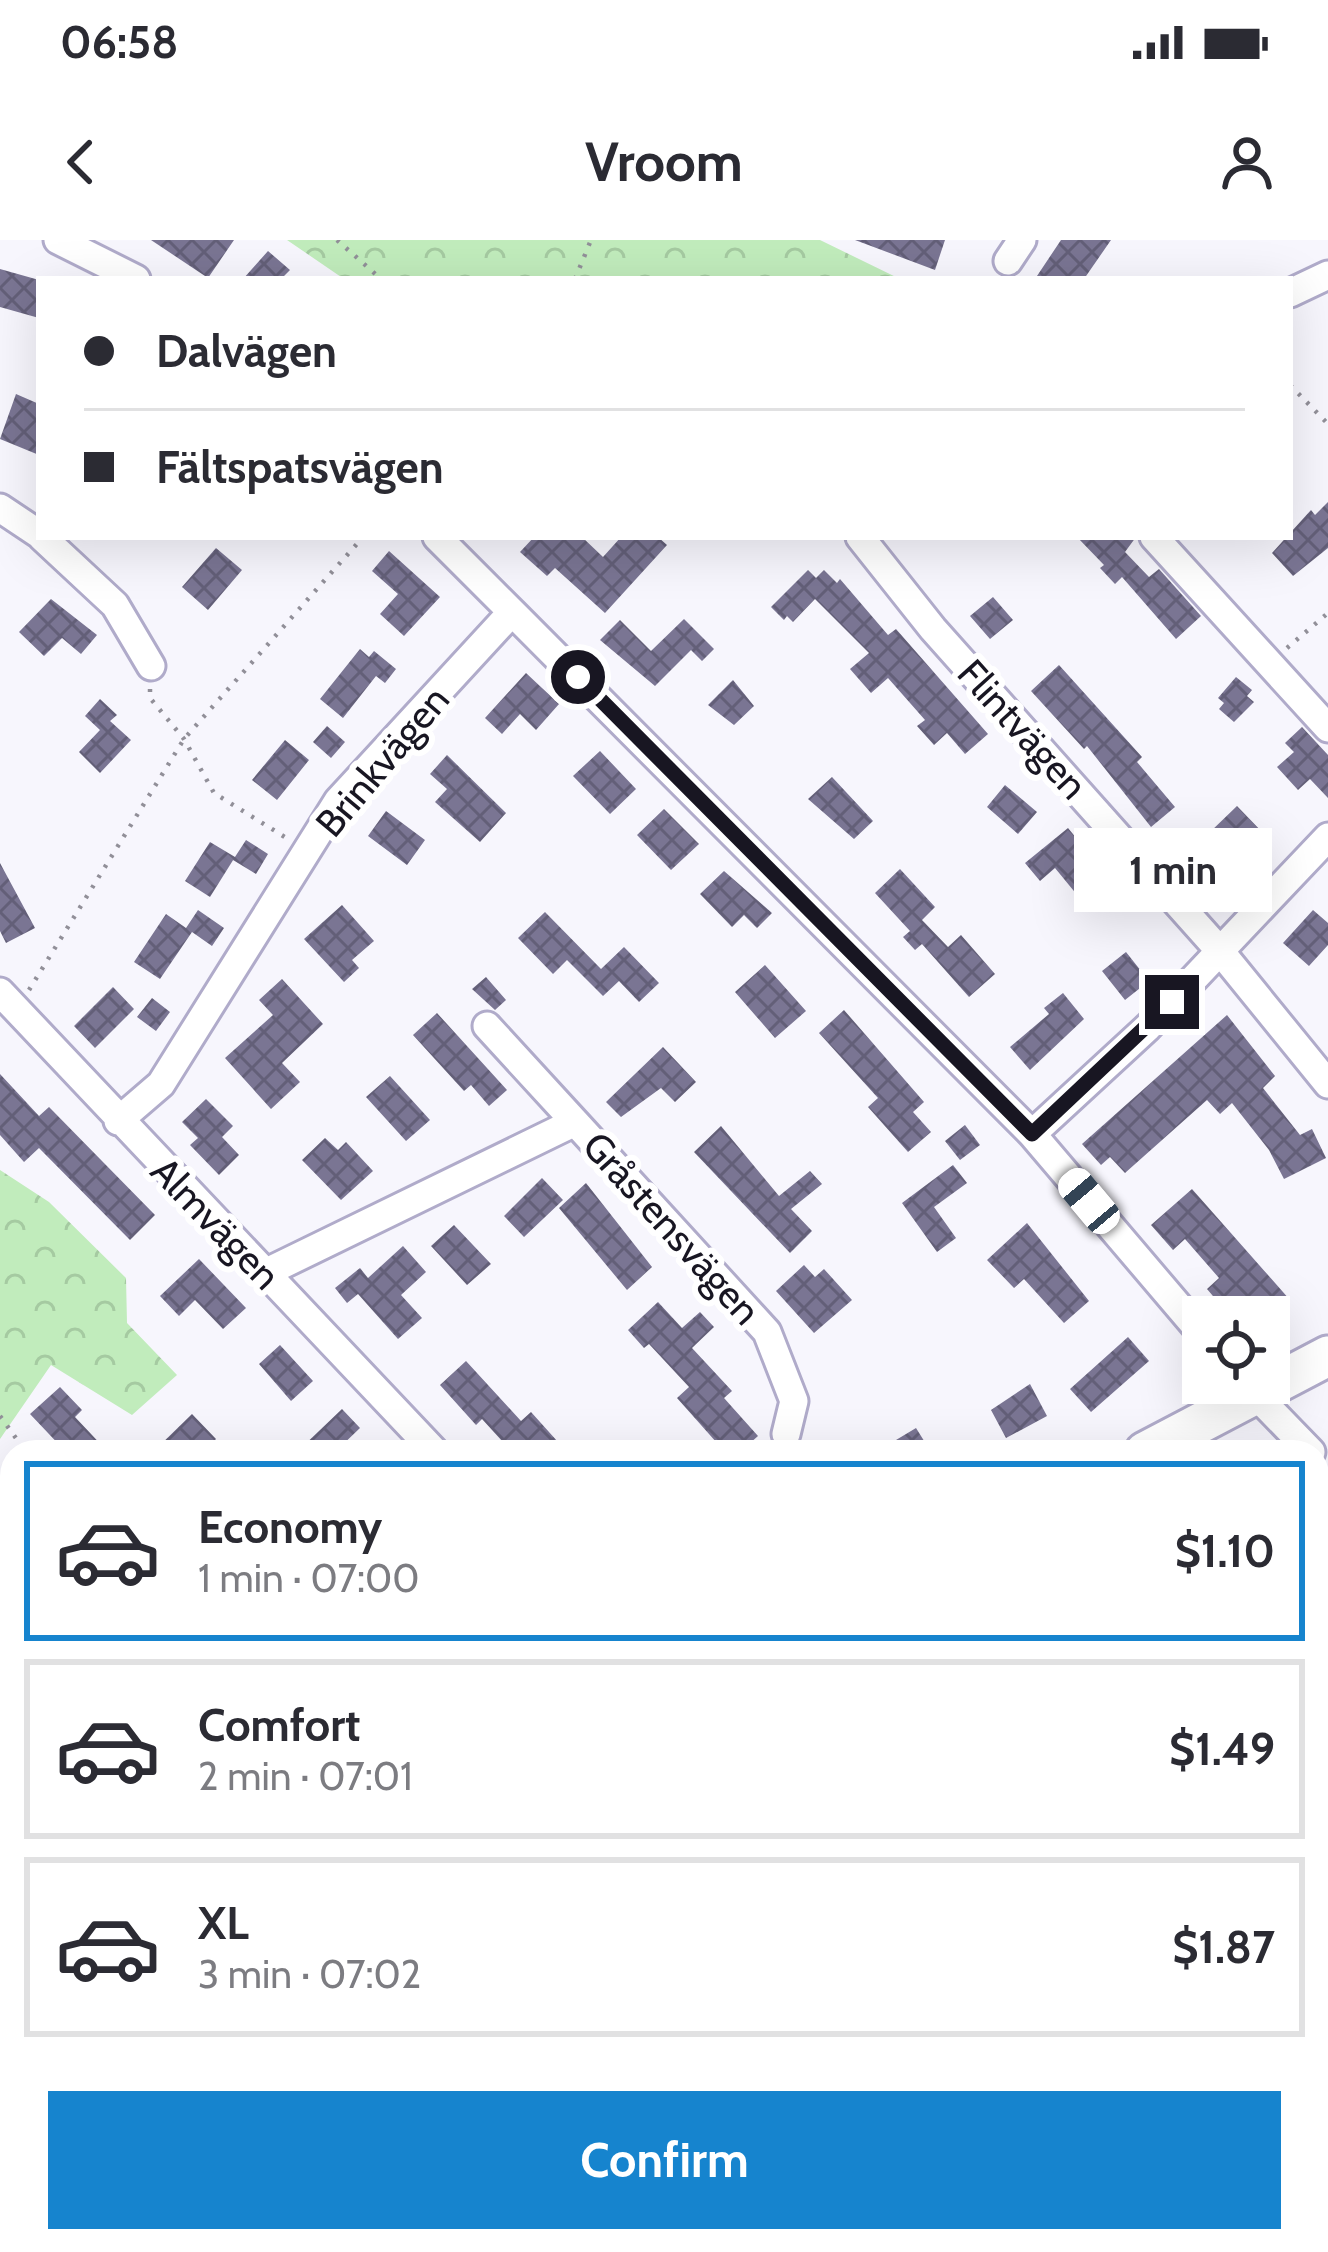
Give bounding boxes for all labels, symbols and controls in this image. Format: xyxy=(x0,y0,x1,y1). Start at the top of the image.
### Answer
text: 06:58 xyxy=(60,15,178,69)
icon: back xyxy=(48,129,114,195)
text: Vroom xyxy=(585,129,743,195)
icon: person xyxy=(1214,129,1280,195)
text: Dalvägen xyxy=(156,324,337,378)
text: Fältspatsvägen xyxy=(156,440,444,494)
street label: Flintvägen xyxy=(948,649,1098,809)
route start xyxy=(551,650,605,704)
street label: Brinkvägen xyxy=(305,676,459,846)
callout: 1 min xyxy=(1073,828,1271,912)
text: 1 min xyxy=(1129,846,1217,894)
route end xyxy=(1145,975,1199,1029)
street label: Gråstensvägen xyxy=(573,1122,771,1334)
street label: Almvägen xyxy=(141,1147,291,1299)
car xyxy=(1052,1162,1126,1240)
map controls xyxy=(1182,1296,1290,1404)
button: locate xyxy=(1182,1296,1290,1404)
icon: car xyxy=(54,1497,162,1605)
text: Economy xyxy=(198,1500,382,1554)
text: $1.10 xyxy=(1175,1524,1275,1578)
text: 1 min · 07:00 xyxy=(198,1554,420,1602)
icon: car xyxy=(54,1695,162,1803)
text: Comfort xyxy=(198,1698,361,1752)
text: $1.49 xyxy=(1169,1722,1275,1776)
text: 2 min · 07:01 xyxy=(198,1752,413,1800)
icon: car xyxy=(54,1893,162,2001)
text: XL xyxy=(198,1896,249,1950)
text: $1.87 xyxy=(1172,1920,1275,1974)
text: 3 min · 07:02 xyxy=(198,1950,421,1998)
button: Confirm xyxy=(48,2091,1281,2229)

